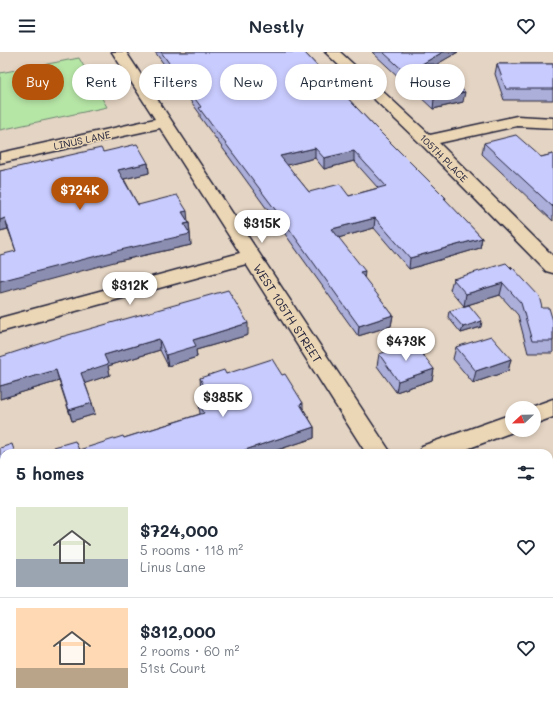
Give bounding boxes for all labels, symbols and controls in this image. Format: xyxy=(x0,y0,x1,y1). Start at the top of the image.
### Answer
text: Nestly xyxy=(249,14,304,38)
icon: menu xyxy=(16,15,38,37)
icon: heart xyxy=(515,15,537,37)
chip: Buy xyxy=(12,64,64,100)
chip: Rent xyxy=(72,64,131,100)
chip: Filters xyxy=(139,64,212,100)
chip: New xyxy=(220,64,277,100)
chip: Apartment xyxy=(285,64,387,100)
chip: House xyxy=(395,64,465,100)
street label: LINUS LANE xyxy=(52,127,112,153)
street label: 105TH PLACE xyxy=(417,131,471,185)
pin: $724K xyxy=(52,177,108,211)
text: $724K xyxy=(60,181,100,198)
pin: $315K xyxy=(234,210,290,244)
text: $315K xyxy=(243,214,281,231)
street label: WEST 105TH STREET xyxy=(250,260,326,366)
pin: $312K xyxy=(102,272,158,306)
text: $312K xyxy=(111,276,149,293)
pin: $473K xyxy=(378,328,434,362)
text: $473K xyxy=(386,332,426,349)
pin: $385K xyxy=(195,384,251,418)
text: $385K xyxy=(203,388,243,405)
north arrow xyxy=(505,401,541,437)
map controls xyxy=(505,401,541,437)
text: 5 homes xyxy=(16,462,84,484)
icon: filters xyxy=(515,462,537,484)
text: $724,000 xyxy=(140,519,218,541)
icon: home xyxy=(48,523,96,571)
icon: heart xyxy=(515,536,537,558)
text: 5 rooms · 118 m² xyxy=(140,541,243,558)
text: Linus Lane xyxy=(140,558,206,575)
text: $312,000 xyxy=(140,620,216,642)
icon: home xyxy=(48,624,96,672)
icon: heart xyxy=(515,637,537,659)
text: 2 rooms · 60 m² xyxy=(140,642,239,659)
text: 51st Court xyxy=(140,659,206,676)

